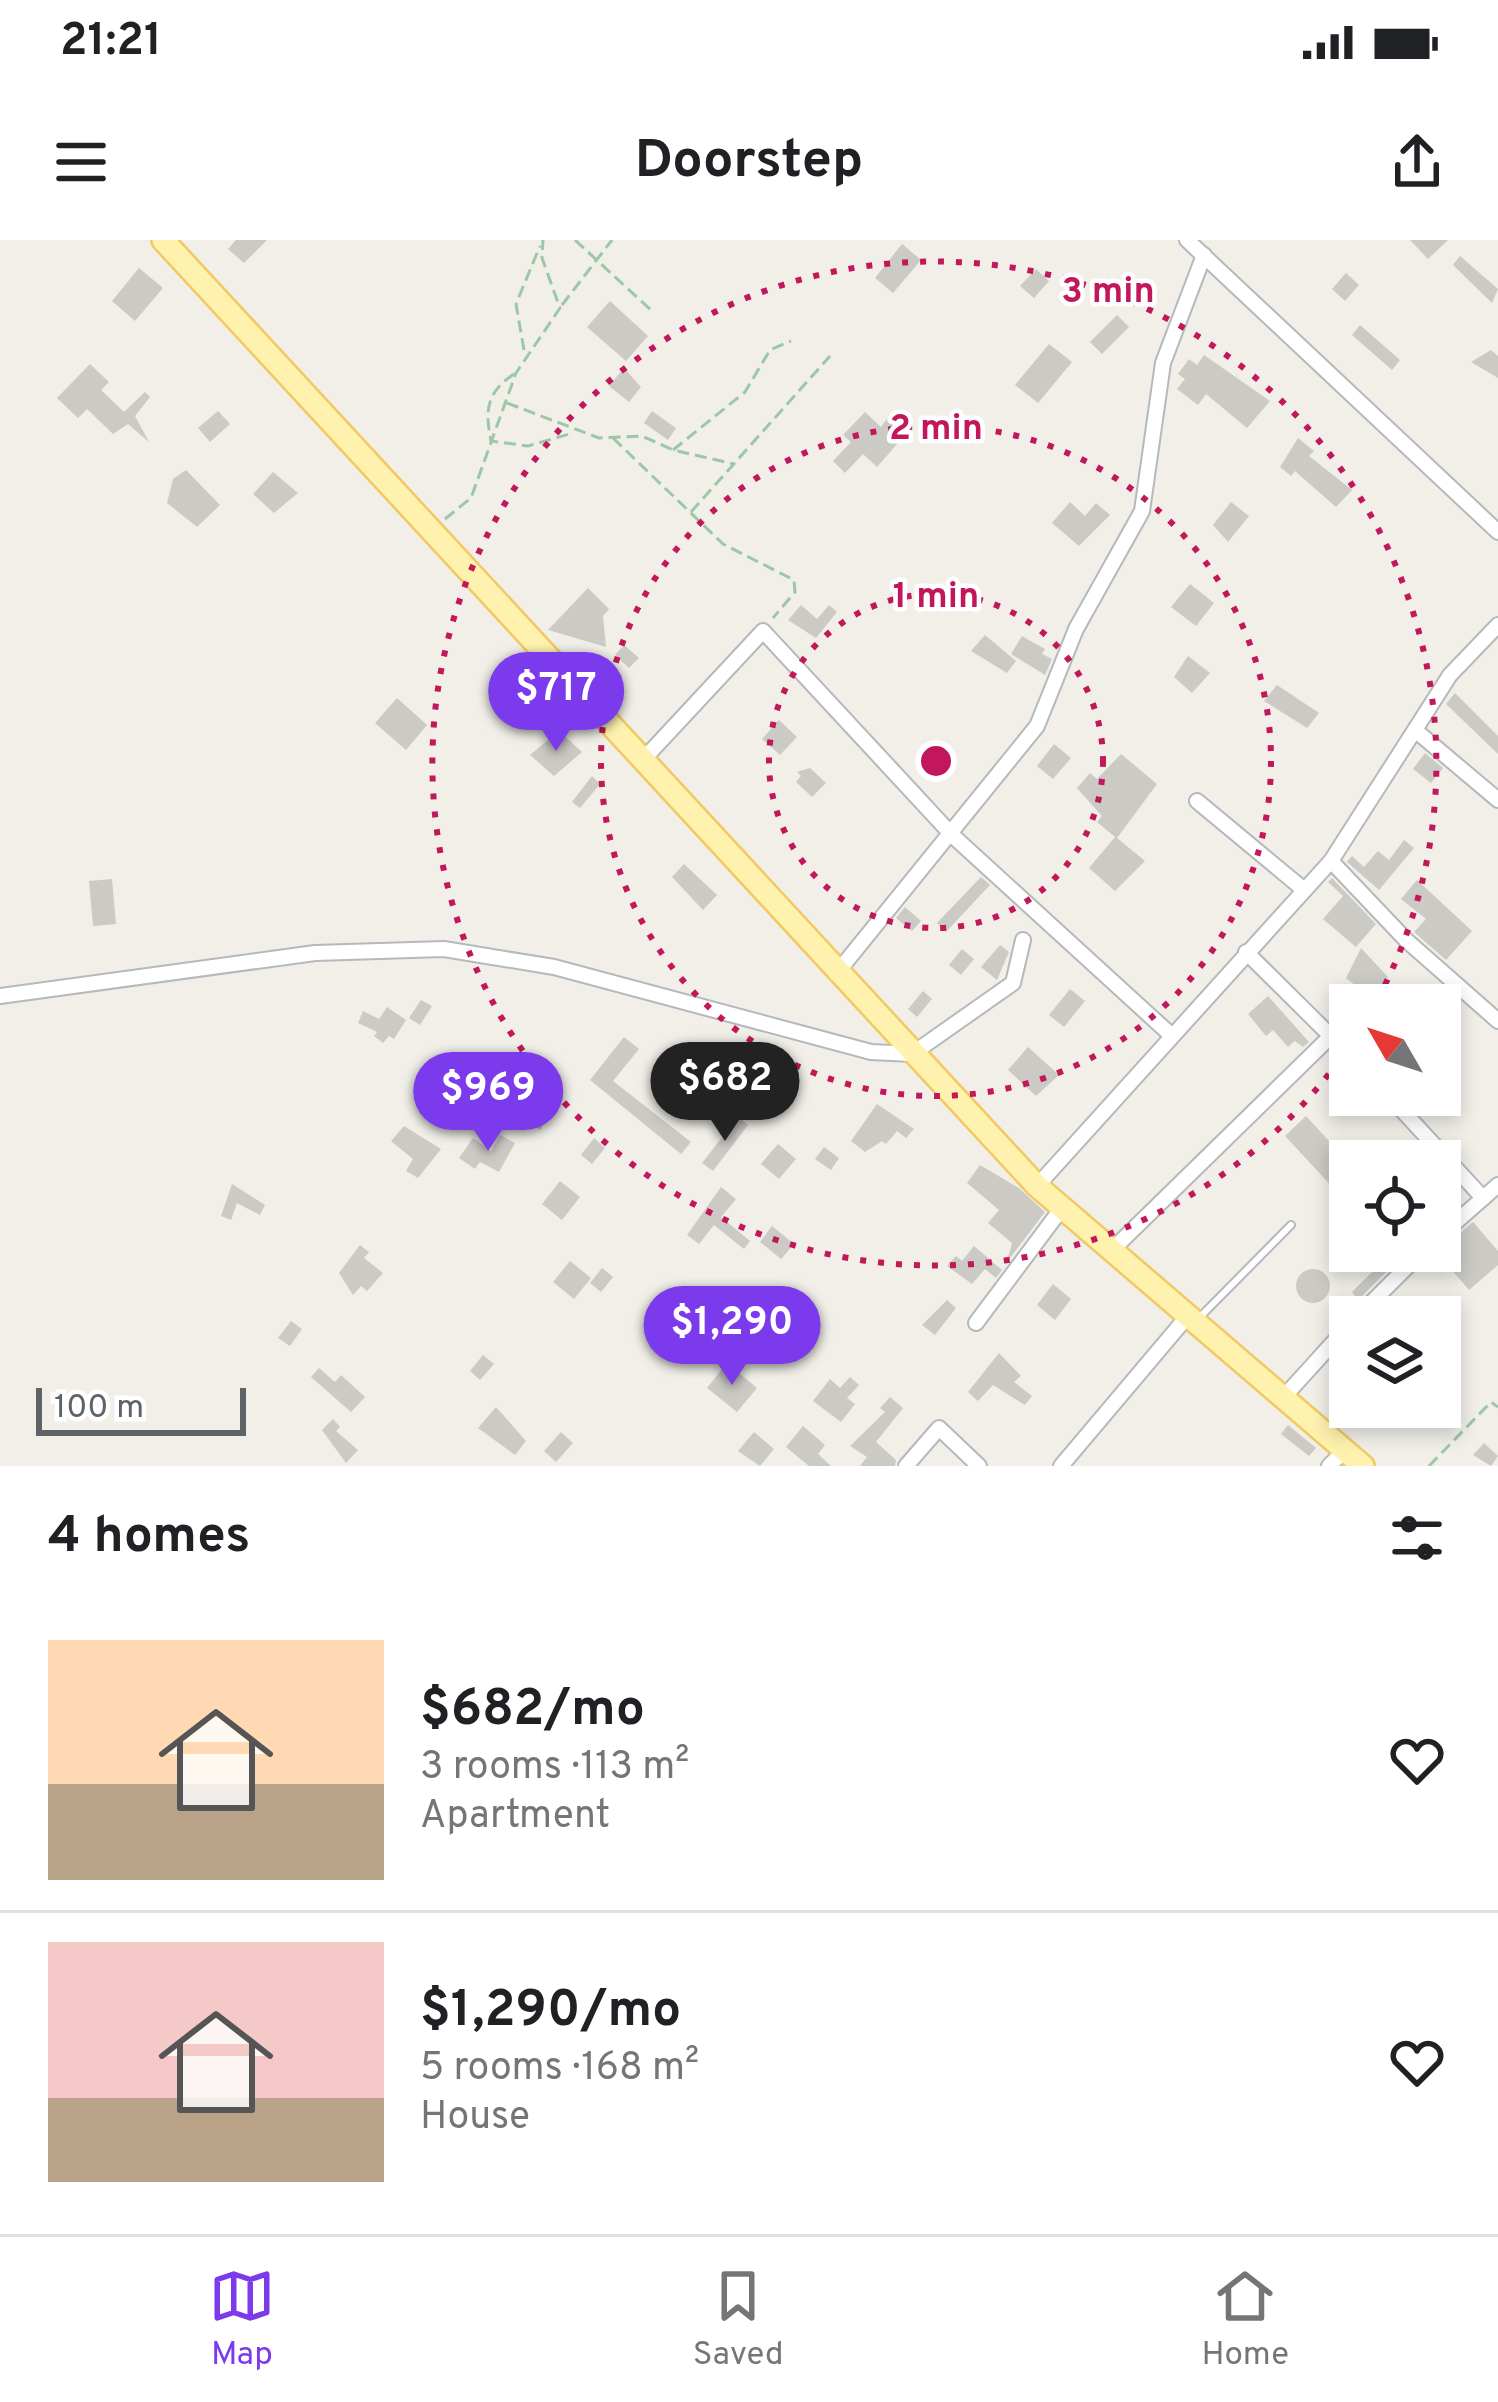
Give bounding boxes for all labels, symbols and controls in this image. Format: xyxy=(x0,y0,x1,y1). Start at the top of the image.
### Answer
text: 21:21 xyxy=(60,14,162,71)
text: Doorstep xyxy=(635,128,863,197)
icon: menu xyxy=(48,129,114,195)
icon: share xyxy=(1384,129,1450,195)
text: 3 min xyxy=(1061,270,1155,316)
text: 2 min xyxy=(889,407,983,453)
text: 1 min xyxy=(893,575,979,621)
pin: $717 xyxy=(485,652,627,754)
text: $717 xyxy=(515,666,597,715)
centre of rings xyxy=(915,740,957,782)
north arrow xyxy=(1329,984,1461,1116)
map controls xyxy=(1329,984,1461,1428)
pin: $682 xyxy=(654,1042,796,1144)
pin: $969 xyxy=(417,1052,559,1154)
text: $682 xyxy=(677,1056,773,1105)
text: $969 xyxy=(440,1066,536,1115)
button: locate xyxy=(1329,1140,1461,1272)
pin: $1,290 xyxy=(634,1286,830,1388)
button: layers xyxy=(1329,1296,1461,1428)
text: $1,290 xyxy=(671,1300,793,1349)
scale bar xyxy=(36,1382,246,1435)
text: 100 m xyxy=(54,1388,144,1430)
icon: filters xyxy=(1384,1505,1450,1571)
text: 4 homes xyxy=(48,1506,250,1571)
text: $682/mo xyxy=(420,1679,645,1744)
icon: home xyxy=(144,1688,288,1832)
icon: heart xyxy=(1384,1727,1450,1793)
text: 3 rooms · 113 m² xyxy=(420,1744,689,1793)
text: Apartment xyxy=(420,1793,610,1842)
text: $1,290/mo xyxy=(420,1980,681,2045)
icon: home xyxy=(144,1990,288,2134)
icon: heart xyxy=(1384,2029,1450,2095)
text: 5 rooms · 168 m² xyxy=(420,2045,699,2094)
text: House xyxy=(420,2094,530,2143)
tab: Map xyxy=(209,2263,275,2377)
tab: Saved xyxy=(693,2263,784,2377)
tab: Home xyxy=(1201,2263,1289,2377)

